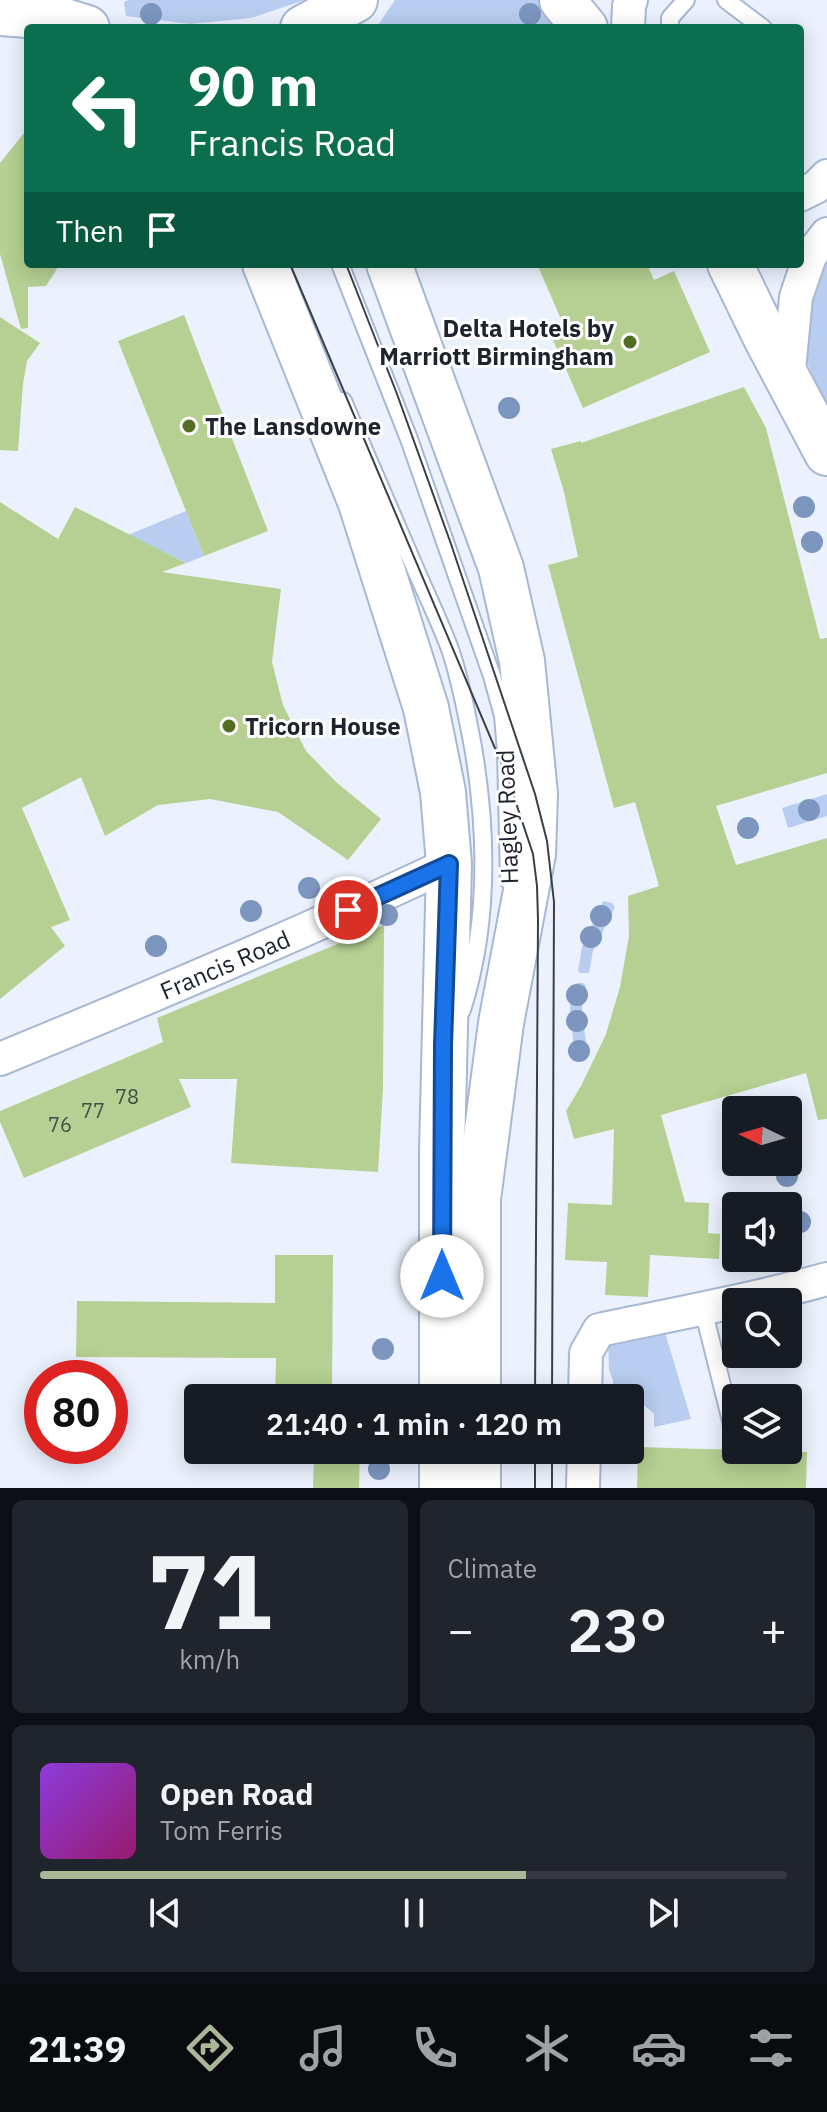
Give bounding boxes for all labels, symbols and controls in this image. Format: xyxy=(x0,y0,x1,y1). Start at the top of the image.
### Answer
text: 90 m xyxy=(188,49,318,121)
icon: left xyxy=(56,56,160,160)
text: Francis Road xyxy=(188,119,396,166)
icon: arrive xyxy=(140,208,184,252)
text: Then xyxy=(56,211,124,250)
place label: Delta Hotels by Marriott Birmingham xyxy=(379,312,614,372)
marker: Delta Hotels by Marriott Birmingham xyxy=(621,333,639,351)
place label: The Lansdowne xyxy=(205,410,381,442)
marker: The Lansdowne xyxy=(180,417,198,435)
place label: Tricorn House xyxy=(245,710,401,742)
marker: Tricorn House xyxy=(220,717,238,735)
street label: Hagley Road xyxy=(489,749,525,885)
pin xyxy=(314,876,382,944)
icon: arrive xyxy=(326,888,370,932)
street label: Francis Road xyxy=(155,922,295,1007)
house number: 78 xyxy=(115,1083,139,1110)
north arrow xyxy=(722,1096,802,1176)
map controls xyxy=(722,1096,802,1464)
house number: 77 xyxy=(81,1097,105,1124)
house number: 76 xyxy=(48,1111,72,1138)
button: sound xyxy=(722,1192,802,1272)
position arrow xyxy=(400,1234,484,1318)
button: search xyxy=(722,1288,802,1368)
speed limit sign: 80 xyxy=(24,1360,128,1464)
button: layers xyxy=(722,1384,802,1464)
text: 21:40 · 1 min · 120 m xyxy=(266,1404,562,1443)
text: 71 xyxy=(147,1522,272,1658)
text: Climate xyxy=(448,1551,537,1585)
text: 23° xyxy=(567,1590,667,1669)
text: − xyxy=(448,1601,474,1658)
text: + xyxy=(761,1601,787,1658)
text: km/h xyxy=(179,1642,240,1676)
text: Open Road xyxy=(160,1774,313,1813)
text: Tom Ferris xyxy=(160,1813,283,1847)
icon: previous xyxy=(143,1891,187,1935)
icon: pause xyxy=(392,1891,436,1935)
icon: next xyxy=(641,1891,685,1935)
icon: directions xyxy=(182,2020,238,2076)
icon: music xyxy=(295,2020,351,2076)
icon: phone xyxy=(407,2020,463,2076)
icon: climate xyxy=(519,2020,575,2076)
icon: car xyxy=(631,2020,687,2076)
icon: filters xyxy=(743,2020,799,2076)
text: 21:39 xyxy=(28,2025,126,2072)

